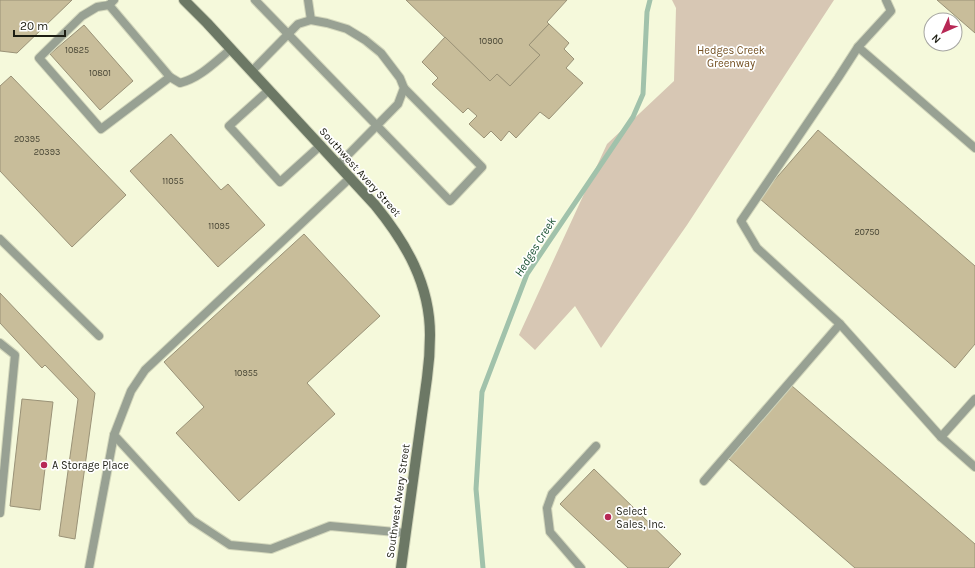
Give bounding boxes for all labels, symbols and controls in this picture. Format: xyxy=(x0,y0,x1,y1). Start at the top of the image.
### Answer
scale bar xyxy=(14,12,65,38)
north arrow xyxy=(923,12,963,52)
text: 20 m xyxy=(20,19,48,33)
text: N xyxy=(929,31,944,46)
house number: 10900 xyxy=(479,36,503,46)
park label: Hedges Creek Greenway xyxy=(697,44,765,70)
house number: 10825 xyxy=(65,45,89,55)
house number: 10801 xyxy=(89,68,111,78)
street label: Southwest Avery Street xyxy=(317,125,403,219)
house number: 20395 xyxy=(14,134,40,144)
house number: 20393 xyxy=(34,147,60,157)
house number: 11055 xyxy=(162,176,184,186)
water label: Hedges Creek xyxy=(511,214,559,279)
house number: 11095 xyxy=(208,221,230,231)
house number: 20750 xyxy=(854,227,880,237)
house number: 10955 xyxy=(234,368,258,378)
street label: Southwest Avery Street xyxy=(384,443,412,559)
place label: A Storage Place xyxy=(52,459,129,472)
marker: A Storage Place xyxy=(39,460,49,470)
place label: Select Sales, Inc. xyxy=(616,505,666,531)
marker: Select Sales, Inc. xyxy=(603,512,613,522)

